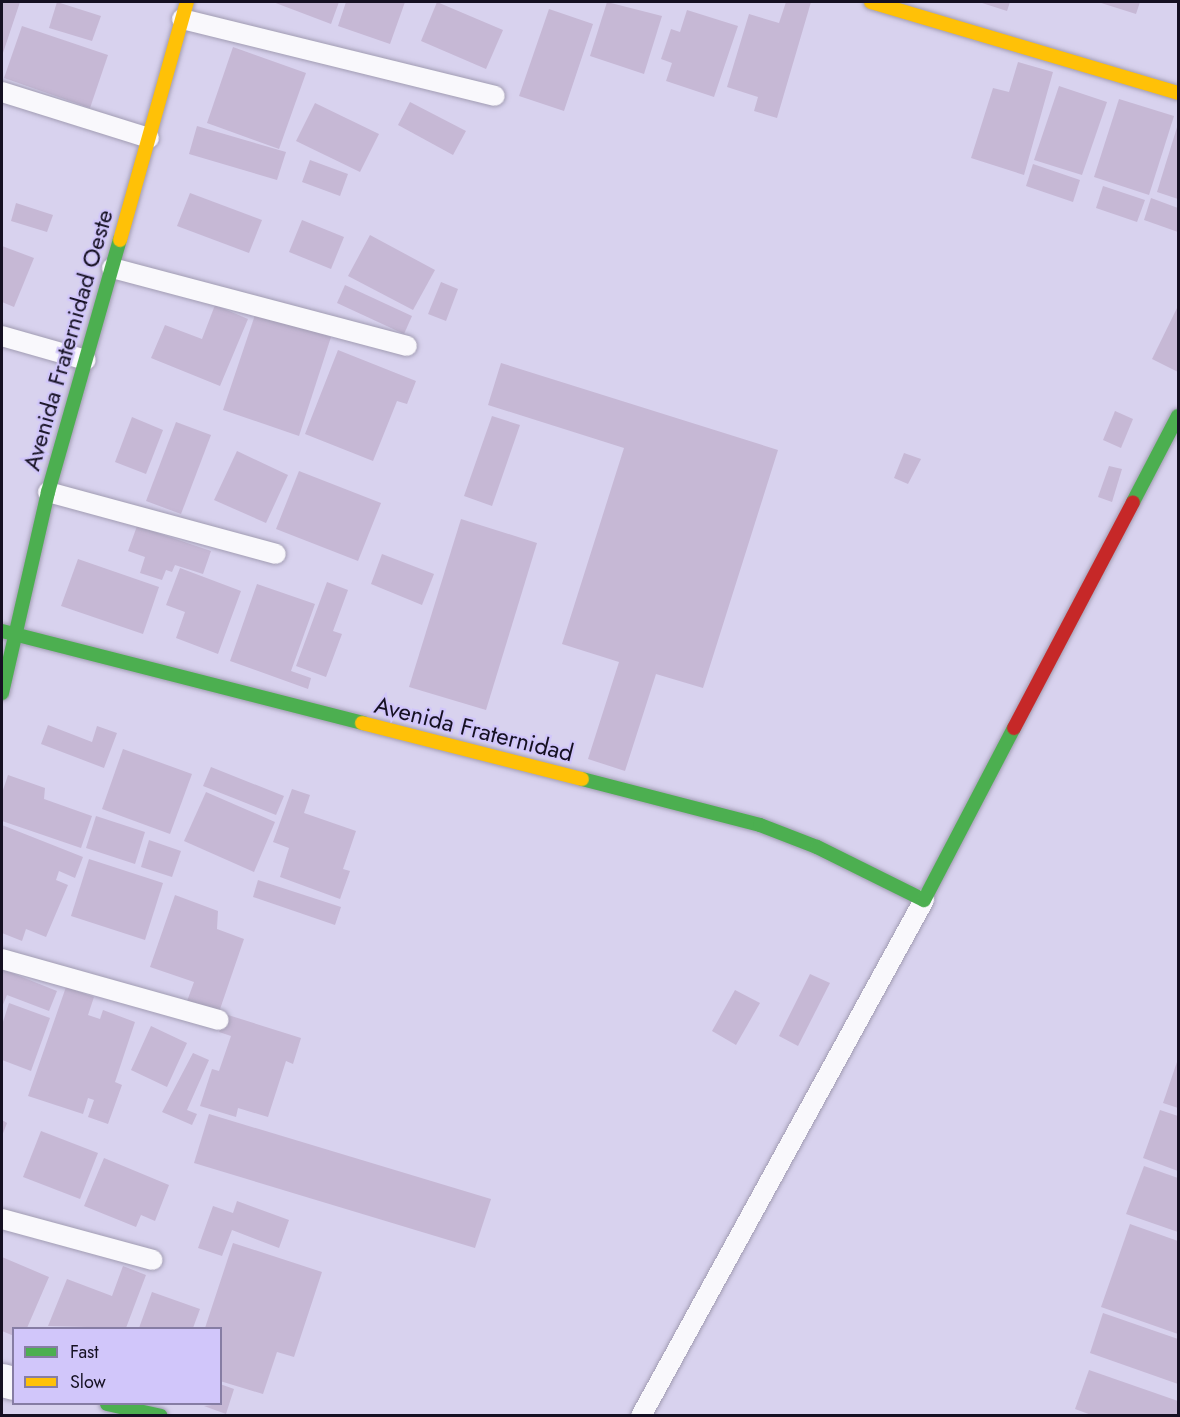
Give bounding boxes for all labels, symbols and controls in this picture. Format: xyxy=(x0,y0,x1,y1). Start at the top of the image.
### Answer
street label: Avenida Fraternidad Oeste xyxy=(17,206,119,474)
street label: Avenida Fraternidad xyxy=(372,690,576,768)
legend xyxy=(12,1327,222,1405)
text: Fast xyxy=(70,1339,99,1365)
text: Slow xyxy=(70,1369,106,1395)

